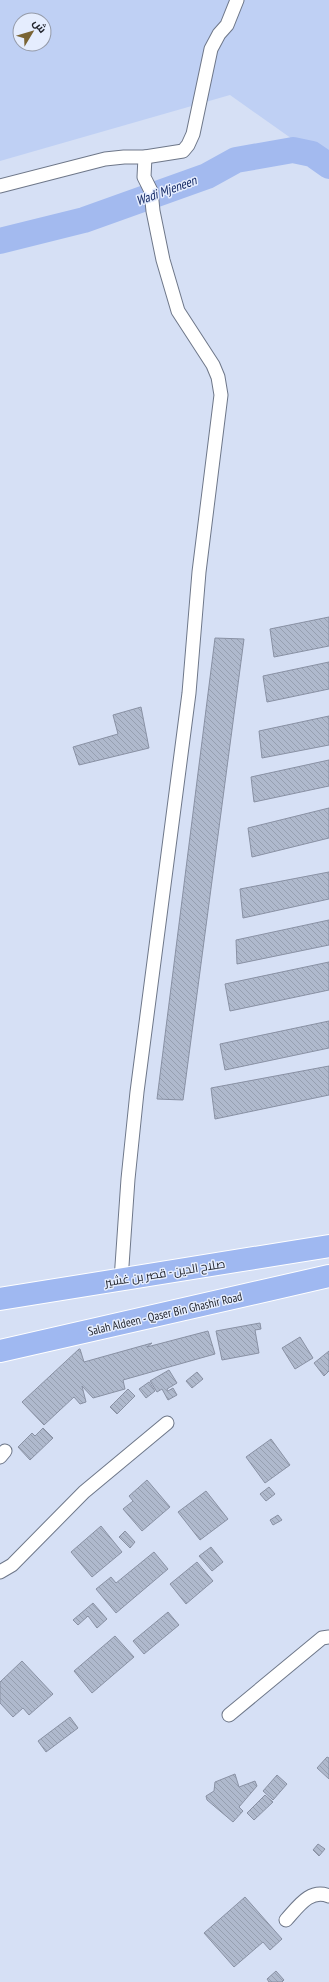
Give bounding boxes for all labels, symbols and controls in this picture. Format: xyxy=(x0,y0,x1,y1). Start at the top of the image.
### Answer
north arrow xyxy=(12,12,52,52)
text: ش xyxy=(30,16,50,36)
water label: Wadi Mjeneen xyxy=(134,171,200,209)
street label: صلاح الدين - قصر بن غشير xyxy=(103,1256,226,1291)
street label: Salah Aldeen - Qaser Bin Ghashir Road xyxy=(86,1288,244,1339)

